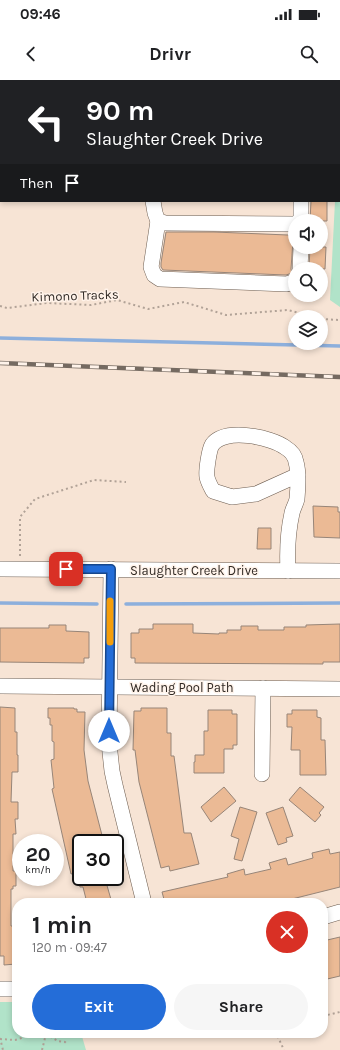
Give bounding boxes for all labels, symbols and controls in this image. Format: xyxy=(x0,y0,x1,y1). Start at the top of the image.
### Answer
text: 09:46 xyxy=(20,5,61,23)
icon: back xyxy=(20,43,42,65)
text: Drivr xyxy=(149,43,191,65)
icon: search xyxy=(298,43,320,65)
text: 90 m xyxy=(86,94,154,127)
icon: left xyxy=(20,96,72,148)
text: Slaughter Creek Drive xyxy=(86,128,263,150)
icon: arrive xyxy=(61,172,83,194)
text: Then xyxy=(20,174,53,192)
map controls xyxy=(288,214,328,350)
button: sound xyxy=(288,214,328,254)
button: search xyxy=(288,262,328,302)
street label: Kimono Tracks xyxy=(31,286,119,305)
button: layers xyxy=(288,310,328,350)
pin xyxy=(49,552,83,586)
icon: arrive xyxy=(55,558,77,580)
street label: Slaughter Creek Drive xyxy=(130,563,258,578)
street label: Wading Pool Path xyxy=(130,680,234,695)
position arrow xyxy=(88,710,130,752)
speed limit sign: 30 xyxy=(72,834,124,886)
text: 20 xyxy=(26,843,50,866)
text: km/h xyxy=(25,864,51,876)
text: 1 min xyxy=(32,911,92,939)
button: close xyxy=(266,911,308,953)
text: 120 m · 09:47 xyxy=(32,940,107,955)
button: Exit xyxy=(32,984,166,1030)
button: Share xyxy=(174,984,308,1030)

